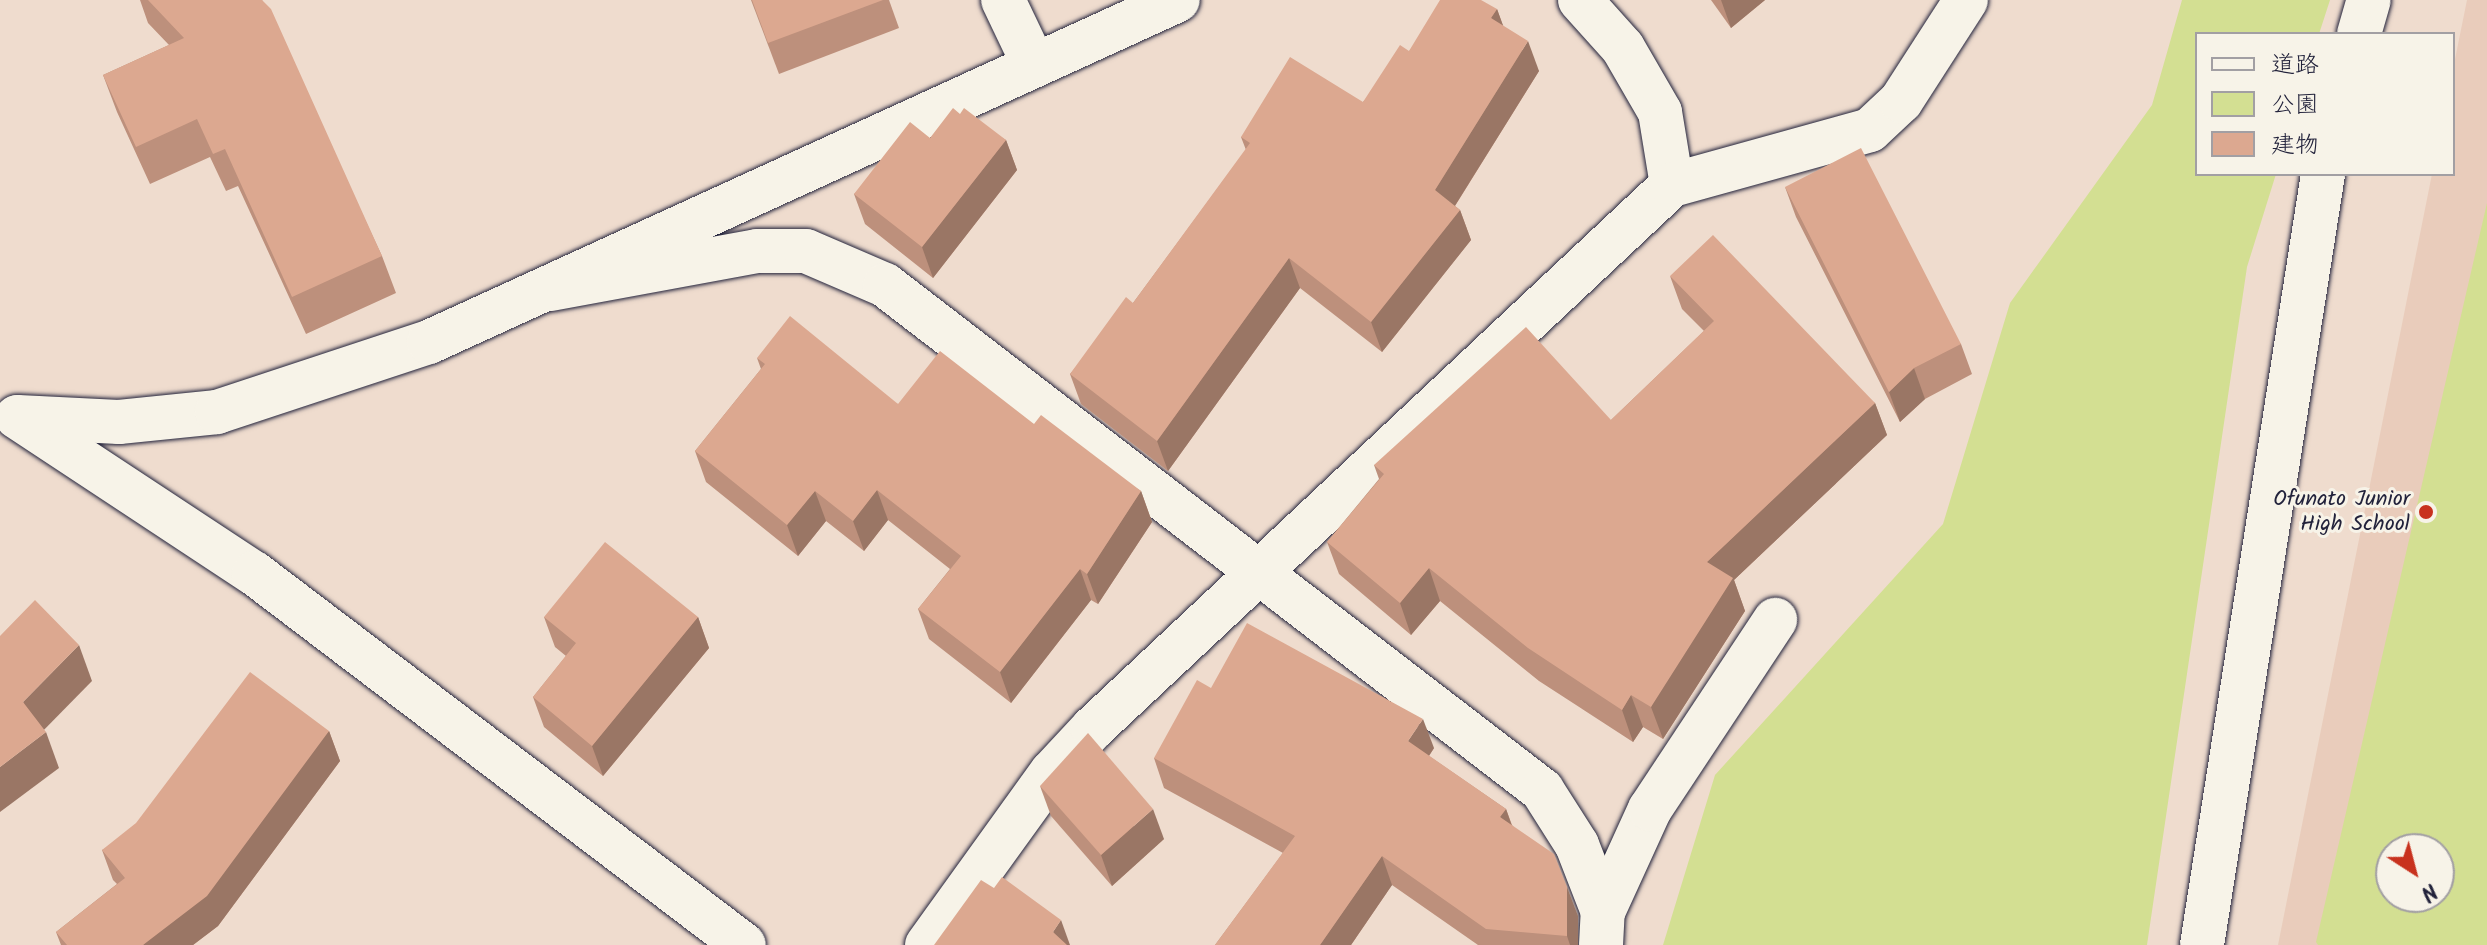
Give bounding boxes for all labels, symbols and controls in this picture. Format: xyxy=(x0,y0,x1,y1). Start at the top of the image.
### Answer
legend xyxy=(2195,32,2455,176)
text: 道路 xyxy=(2271,46,2319,85)
text: 公園 xyxy=(2271,86,2319,125)
text: 建物 xyxy=(2271,126,2319,165)
place label: Ofunato Junior High School xyxy=(2273,486,2410,538)
marker: Ofunato Junior High School xyxy=(2417,503,2435,521)
north arrow xyxy=(2375,833,2455,913)
text: N xyxy=(2412,873,2444,909)

